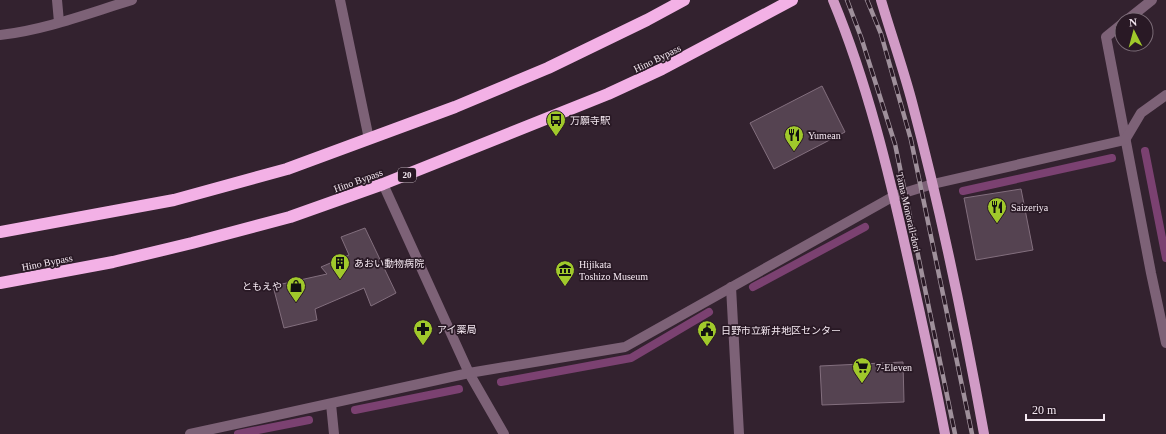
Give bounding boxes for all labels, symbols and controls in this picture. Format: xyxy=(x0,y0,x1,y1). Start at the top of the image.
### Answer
north arrow xyxy=(1114,12,1154,52)
text: N xyxy=(1128,16,1138,28)
street label: Hino Bypass xyxy=(632,42,683,75)
bus stop icon: 万願寺駅 xyxy=(545,109,567,137)
place label: 万願寺駅 xyxy=(570,115,611,126)
restaurant icon: Yumean xyxy=(783,124,805,152)
place label: Yumean xyxy=(808,130,841,141)
street label: Hino Bypass xyxy=(332,166,384,194)
road number: 20 xyxy=(398,168,416,182)
street label: Tama Monorail-dori xyxy=(894,171,923,253)
restaurant icon: Saizeriya xyxy=(986,196,1008,224)
place label: Saizeriya xyxy=(1011,202,1049,213)
street label: Hino Bypass xyxy=(21,252,73,273)
building icon: あおい動物病院 xyxy=(329,252,351,280)
place label: あおい動物病院 xyxy=(354,258,424,269)
museum icon: Hijikata Toshizo Museum xyxy=(554,259,576,287)
place label: Hijikata Toshizo Museum xyxy=(579,259,648,282)
shop icon: ともえや xyxy=(285,275,307,303)
place label: ともえや xyxy=(242,281,282,292)
pharmacy icon: アイ薬局 xyxy=(412,318,434,346)
public building icon: 日野市立新井地区センター xyxy=(696,319,718,347)
place label: アイ薬局 xyxy=(437,324,477,335)
place label: 日野市立新井地区センター xyxy=(721,325,841,336)
supermarket icon: 7-Eleven xyxy=(851,356,873,384)
place label: 7-Eleven xyxy=(876,362,912,373)
scale bar xyxy=(1026,396,1104,422)
text: 20 m xyxy=(1032,403,1057,417)

